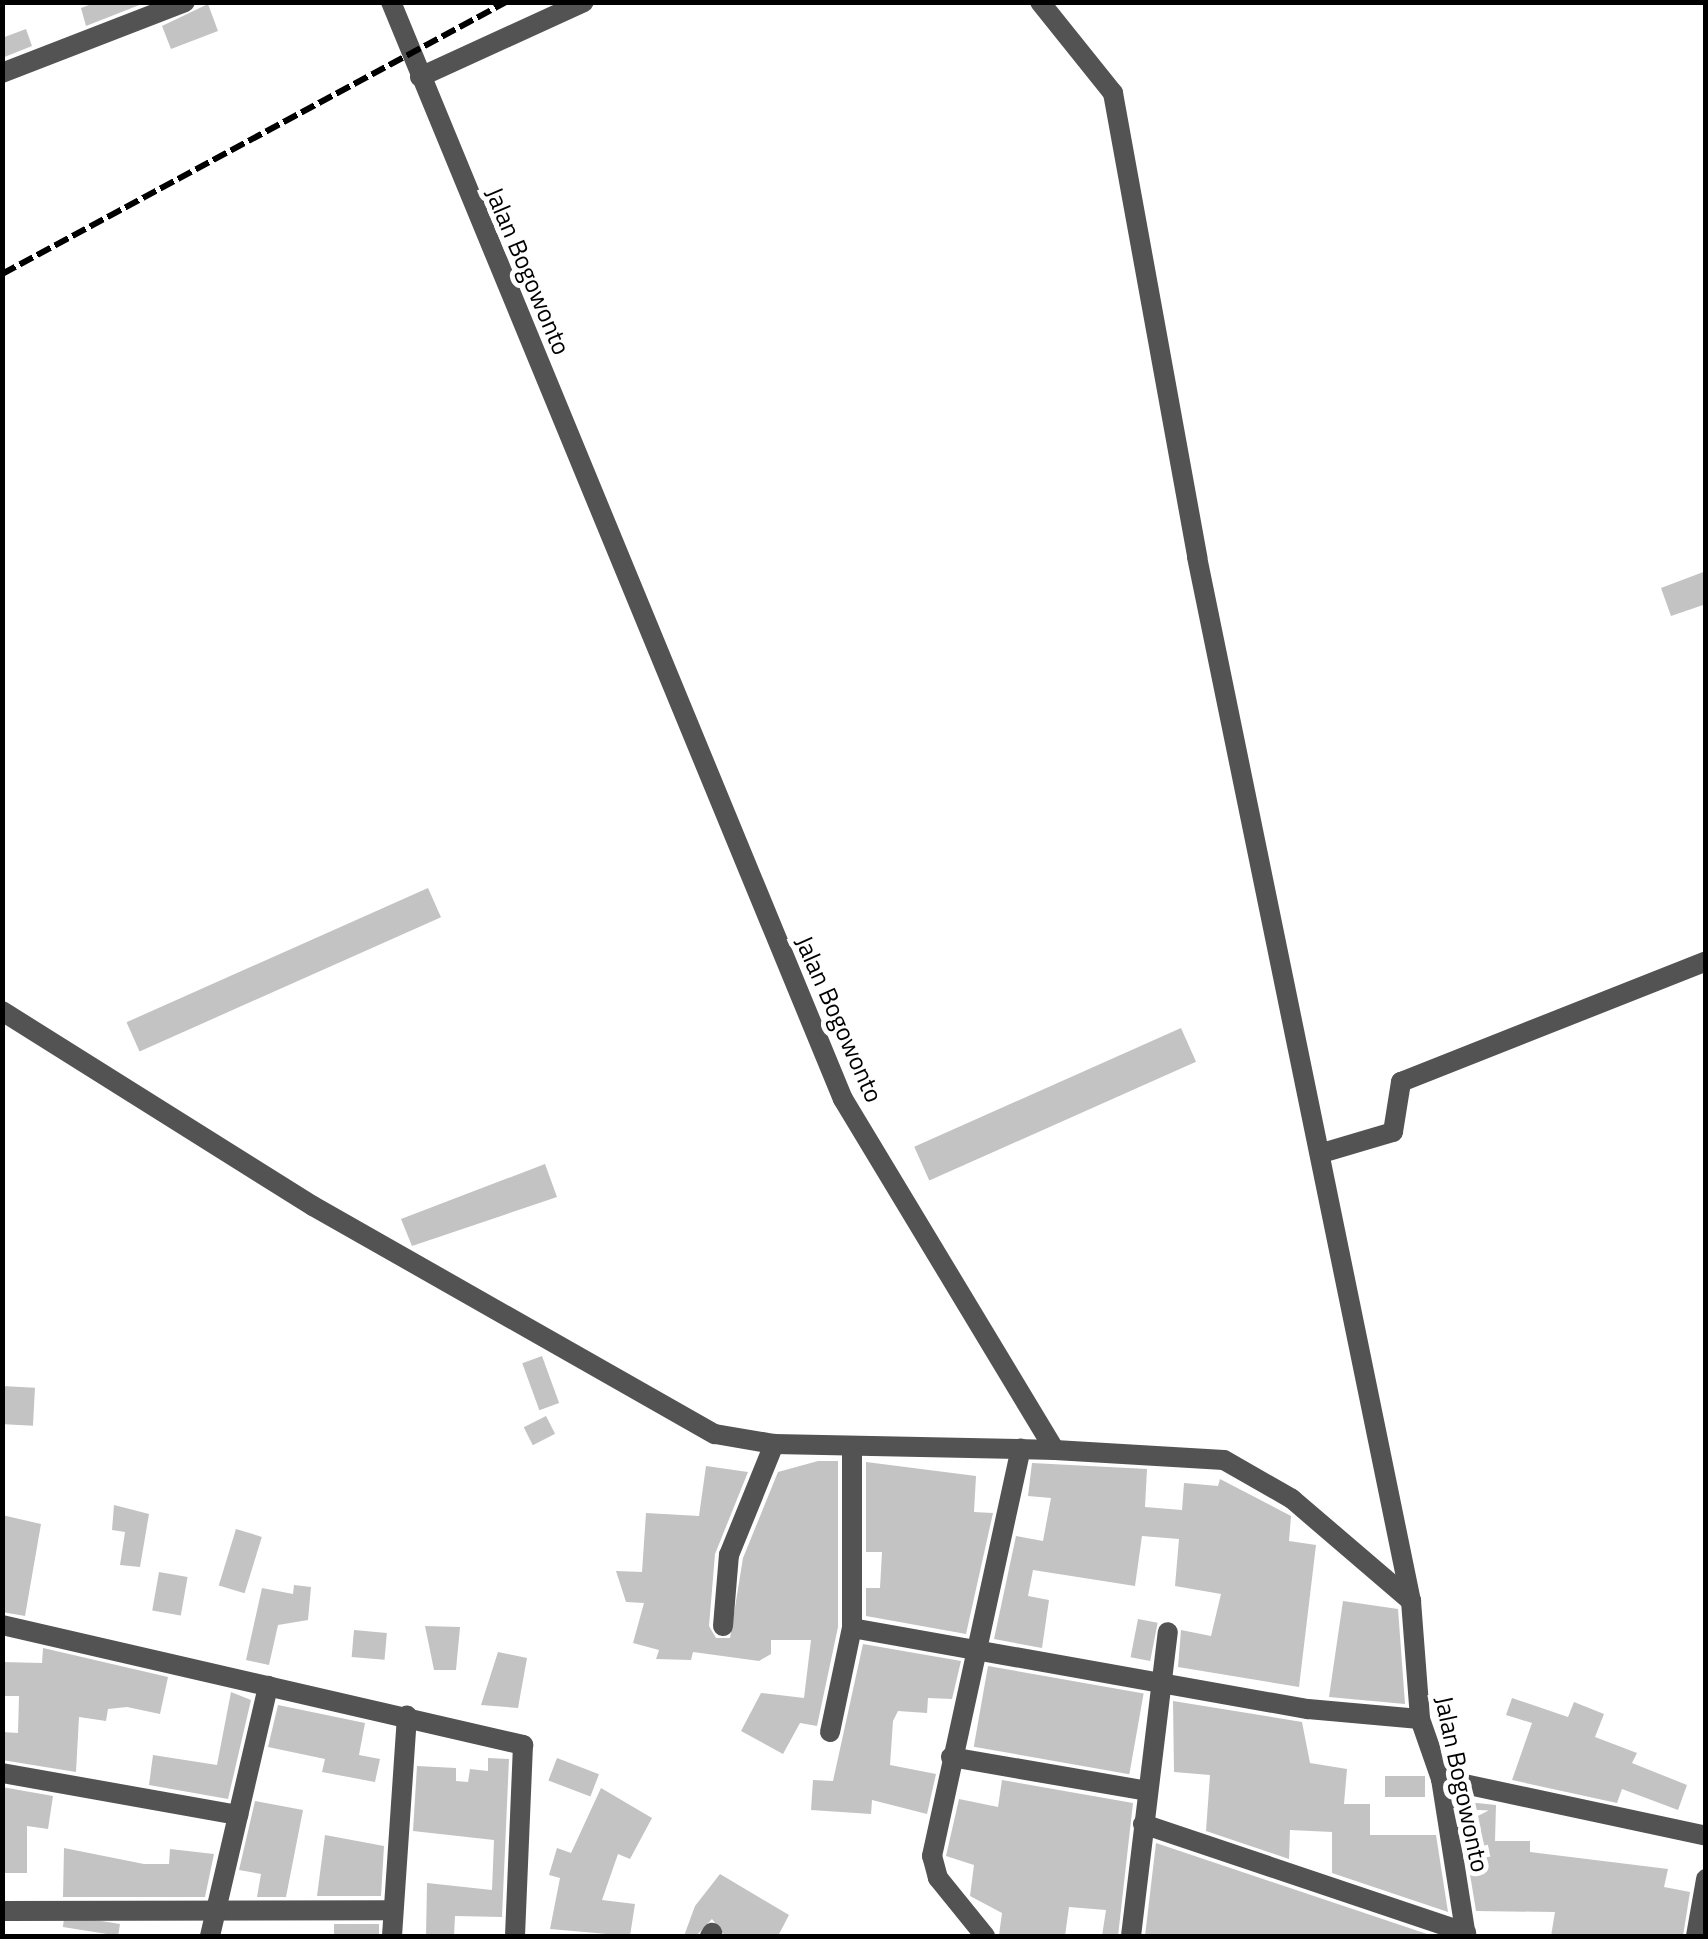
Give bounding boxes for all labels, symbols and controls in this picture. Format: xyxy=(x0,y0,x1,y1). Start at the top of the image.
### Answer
street label: Jalan Bogowonto xyxy=(479,183,577,359)
street label: Jalan Bogowonto xyxy=(789,931,889,1107)
street label: Jalan Bogowonto xyxy=(1429,1693,1495,1875)

